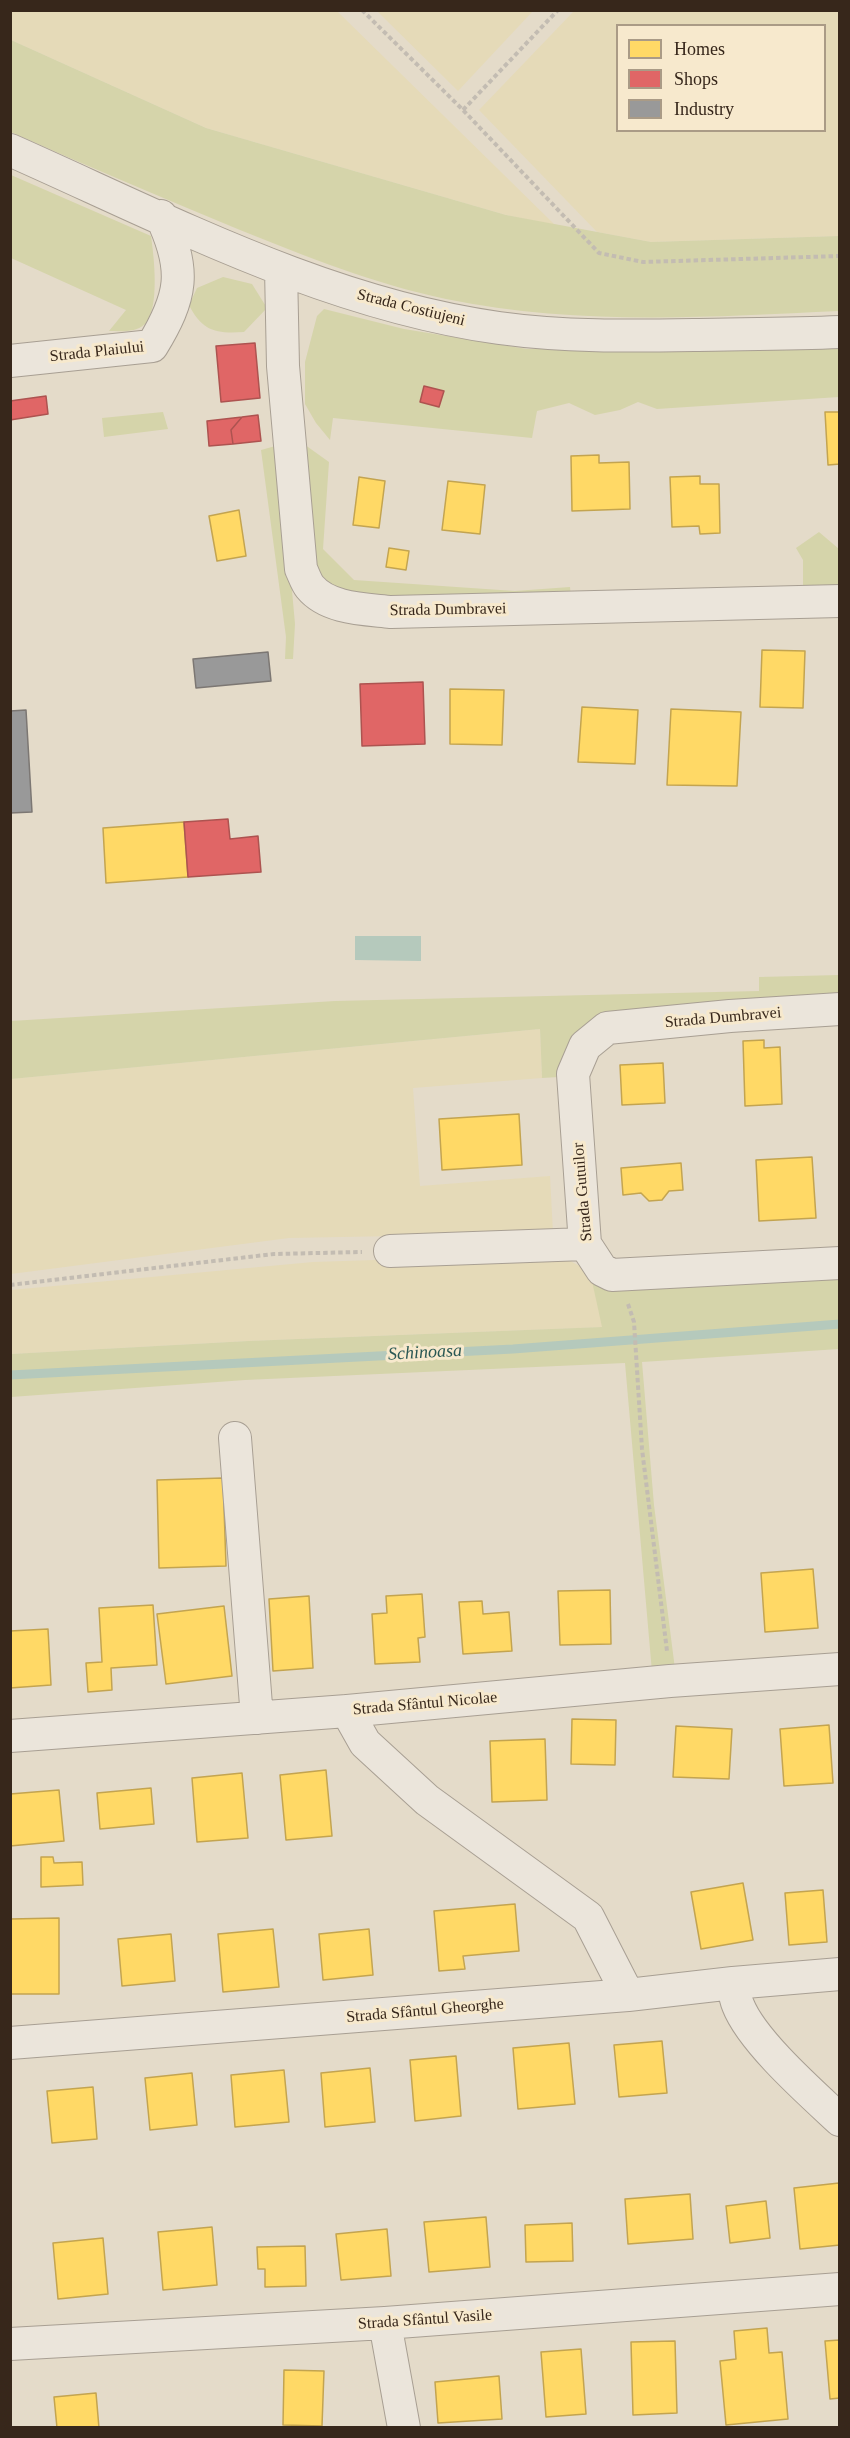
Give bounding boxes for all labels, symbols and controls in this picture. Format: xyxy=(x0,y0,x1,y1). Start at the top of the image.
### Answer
legend xyxy=(616,24,826,132)
text: Homes xyxy=(674,39,725,59)
text: Shops xyxy=(674,69,718,89)
text: Industry xyxy=(674,99,734,119)
street label: Strada Costiujeni xyxy=(355,285,467,331)
street label: Strada Plaiului xyxy=(49,338,145,366)
street label: Strada Dumbravei xyxy=(389,599,507,621)
street label: Strada Dumbravei xyxy=(664,1003,782,1033)
street label: Strada Gutuilor xyxy=(569,1142,597,1242)
water label: Schinoasa xyxy=(387,1340,463,1366)
street label: Strada Sfântul Nicolae xyxy=(352,1688,498,1720)
street label: Strada Sfântul Gheorghe xyxy=(346,1995,504,2027)
street label: Strada Sfântul Vasile xyxy=(357,2306,493,2334)

